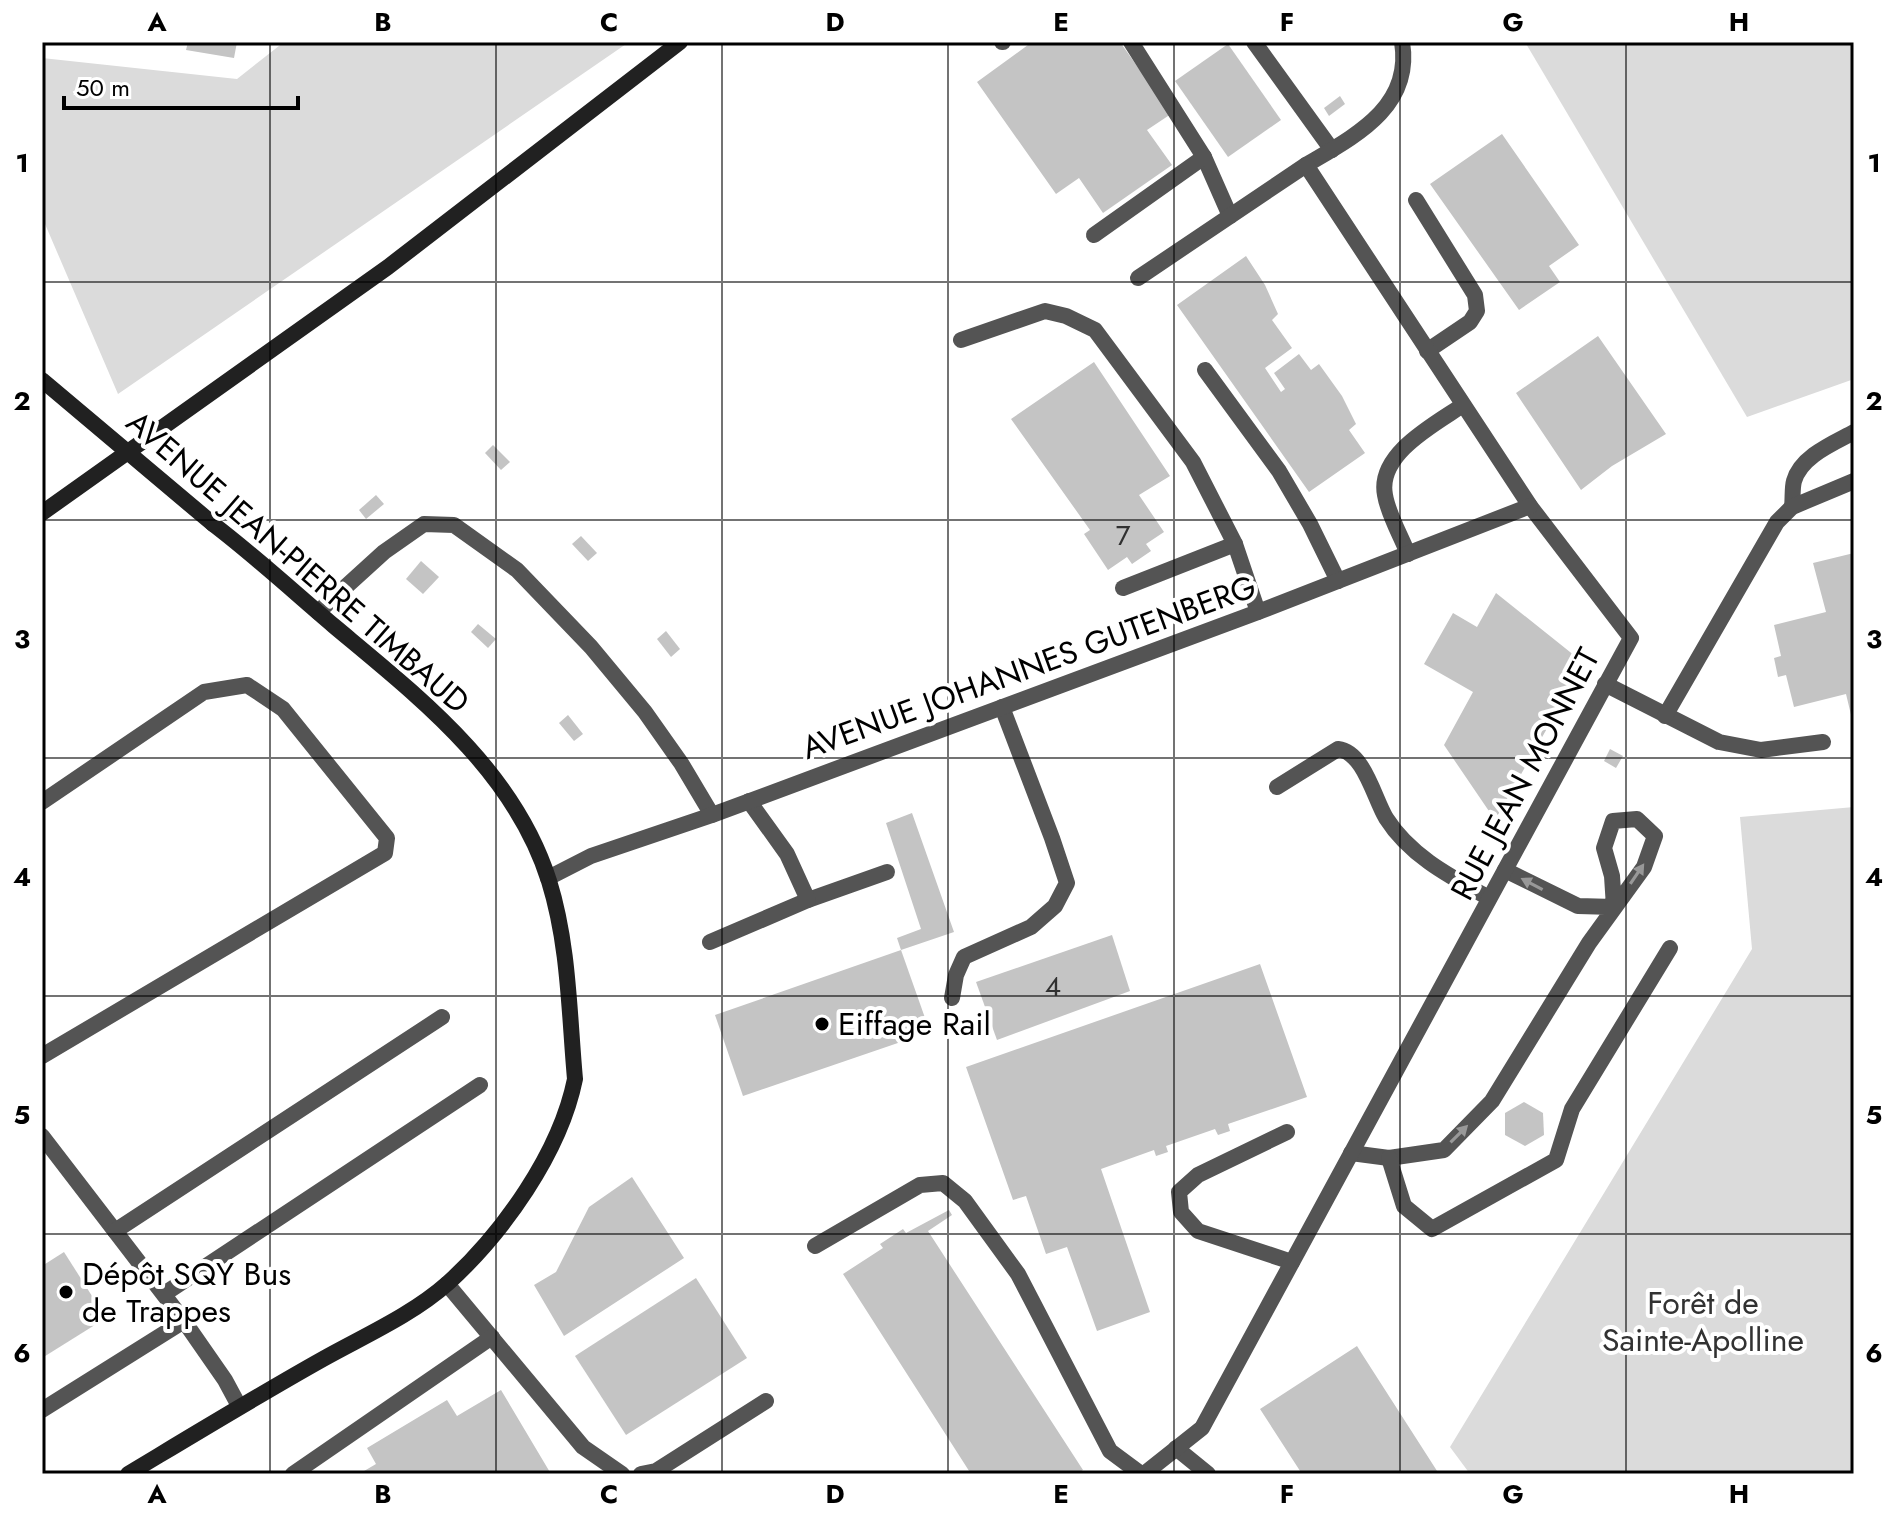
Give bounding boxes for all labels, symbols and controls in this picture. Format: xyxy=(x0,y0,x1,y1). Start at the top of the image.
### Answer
text: A xyxy=(146,3,167,41)
text: B xyxy=(374,3,392,41)
text: C xyxy=(600,3,618,41)
text: D xyxy=(825,3,845,41)
text: E xyxy=(1053,3,1069,41)
text: F xyxy=(1280,3,1294,41)
text: G xyxy=(1502,3,1524,41)
text: H xyxy=(1729,3,1749,41)
scale bar xyxy=(64,60,298,110)
text: 50 m xyxy=(76,70,130,105)
text: 1 xyxy=(15,144,29,182)
text: 1 xyxy=(1867,144,1881,182)
text: 2 xyxy=(13,382,31,420)
text: 2 xyxy=(1865,382,1883,420)
street label: AVENUE JEAN-PIERRE TIMBAUD xyxy=(116,400,480,724)
house number: 7 xyxy=(1116,515,1131,556)
street label: AVENUE JOHANNES GUTENBERG xyxy=(795,563,1263,771)
text: 3 xyxy=(14,620,30,658)
text: 3 xyxy=(1866,620,1882,658)
street label: RUE JEAN MONNET xyxy=(1439,640,1611,908)
text: 4 xyxy=(13,858,31,896)
text: 4 xyxy=(1865,858,1883,896)
one-way arrow xyxy=(1630,864,1645,885)
one-way arrow xyxy=(1521,878,1543,892)
house number: 4 xyxy=(1045,966,1061,1007)
place label: Eiffage Rail xyxy=(838,1001,991,1047)
marker: Eiffage Rail xyxy=(813,1015,831,1033)
text: 5 xyxy=(14,1096,30,1134)
text: 5 xyxy=(1866,1096,1882,1134)
one-way arrow xyxy=(1450,1125,1468,1144)
place label: Dépôt SQY Bus de Trappes xyxy=(82,1251,291,1334)
park label: Forêt de Sainte-Apolline xyxy=(1602,1280,1804,1363)
marker: Dépôt SQY Bus de Trappes xyxy=(57,1283,75,1301)
text: 6 xyxy=(13,1334,31,1372)
text: 6 xyxy=(1865,1334,1883,1372)
text: A xyxy=(146,1475,167,1513)
text: B xyxy=(374,1475,392,1513)
text: C xyxy=(600,1475,618,1513)
text: D xyxy=(825,1475,845,1513)
text: E xyxy=(1053,1475,1069,1513)
text: F xyxy=(1280,1475,1294,1513)
text: G xyxy=(1502,1475,1524,1513)
text: H xyxy=(1729,1475,1749,1513)

